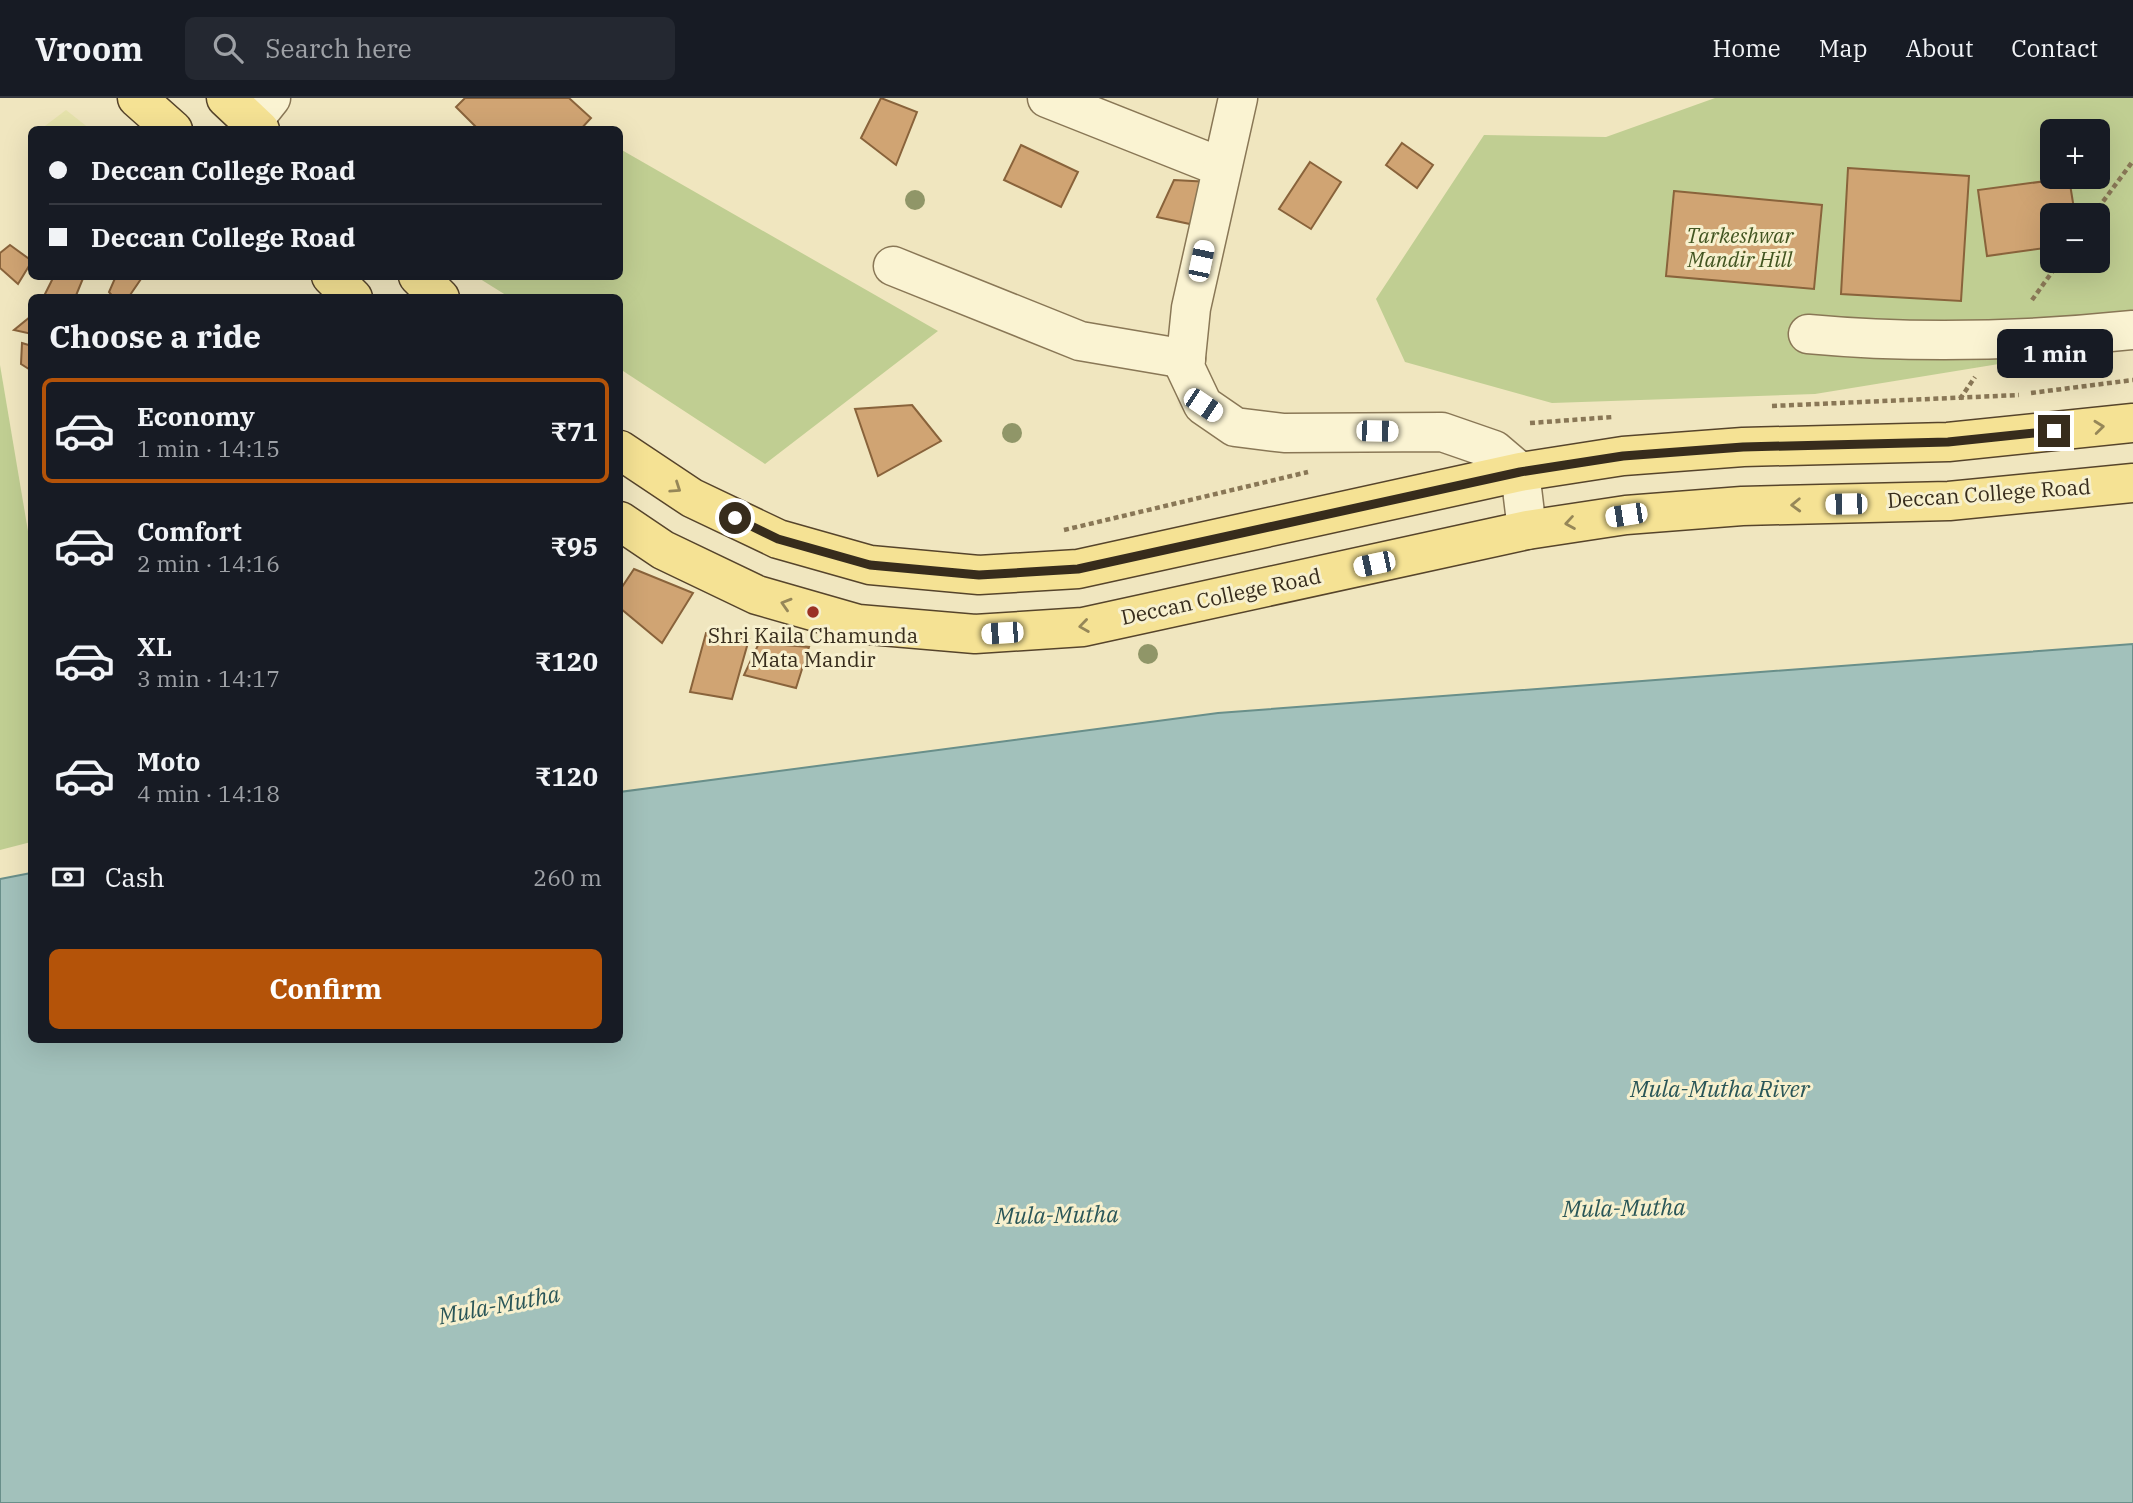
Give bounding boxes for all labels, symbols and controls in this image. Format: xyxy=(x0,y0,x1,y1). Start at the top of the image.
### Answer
search box xyxy=(185,17,675,80)
text: Vroom xyxy=(35,27,143,70)
icon: search xyxy=(209,29,247,67)
text: Search here xyxy=(265,31,412,65)
text: Home xyxy=(1713,32,1781,64)
text: Map xyxy=(1819,32,1867,64)
text: About xyxy=(1905,32,1973,64)
text: Contact xyxy=(2011,32,2098,64)
map controls xyxy=(2040,119,2110,273)
button: + xyxy=(2040,119,2110,189)
text: Deccan College Road xyxy=(91,153,355,187)
button: − xyxy=(2040,203,2110,273)
text: Deccan College Road xyxy=(91,220,355,254)
park label: Tarkeshwar Mandir Hill xyxy=(1686,221,1795,273)
car xyxy=(1187,238,1216,284)
text: Choose a ride xyxy=(49,315,261,357)
callout: 1 min xyxy=(1996,330,2112,378)
text: 1 min xyxy=(2023,338,2087,368)
car xyxy=(1180,385,1227,425)
icon: car xyxy=(53,399,116,462)
text: Economy xyxy=(137,399,255,433)
text: ₹71 xyxy=(550,414,598,448)
route end xyxy=(2038,415,2070,447)
car xyxy=(1356,420,1399,442)
one-way arrow xyxy=(2094,420,2105,435)
text: 1 min · 14:15 xyxy=(137,433,280,463)
street label: Deccan College Road xyxy=(1886,472,2092,514)
one-way arrow xyxy=(668,479,681,492)
car xyxy=(1825,493,1868,515)
one-way arrow xyxy=(1790,497,1801,513)
car xyxy=(1604,501,1649,529)
route start xyxy=(719,502,751,534)
icon: car xyxy=(53,514,116,577)
text: Comfort xyxy=(137,514,242,548)
one-way arrow xyxy=(1564,516,1576,531)
text: ₹95 xyxy=(550,529,598,563)
text: 2 min · 14:16 xyxy=(137,548,280,578)
car xyxy=(1352,549,1397,579)
street label: Deccan College Road xyxy=(1118,561,1324,631)
one-way arrow xyxy=(781,597,793,612)
marker: Shri Kaila Chamunda Mata Mandir xyxy=(805,604,821,620)
one-way arrow xyxy=(1078,619,1090,634)
place label: Shri Kaila Chamunda Mata Mandir xyxy=(708,621,918,673)
car xyxy=(981,621,1024,645)
icon: car xyxy=(53,629,116,692)
text: XL xyxy=(137,629,172,663)
text: ₹120 xyxy=(535,644,598,678)
text: 3 min · 14:17 xyxy=(137,663,280,693)
icon: car xyxy=(53,744,116,807)
text: Moto xyxy=(137,744,200,778)
text: ₹120 xyxy=(535,759,598,793)
text: 4 min · 14:18 xyxy=(137,778,280,808)
icon: cash xyxy=(49,858,87,896)
text: Cash xyxy=(105,860,165,894)
text: 260 m xyxy=(533,862,602,892)
button: Confirm xyxy=(49,949,602,1029)
water label: Mula-Mutha River xyxy=(1629,1073,1811,1103)
water label: Mula-Mutha xyxy=(1561,1191,1686,1223)
water label: Mula-Mutha xyxy=(994,1198,1119,1230)
water label: Mula-Mutha xyxy=(435,1277,563,1331)

